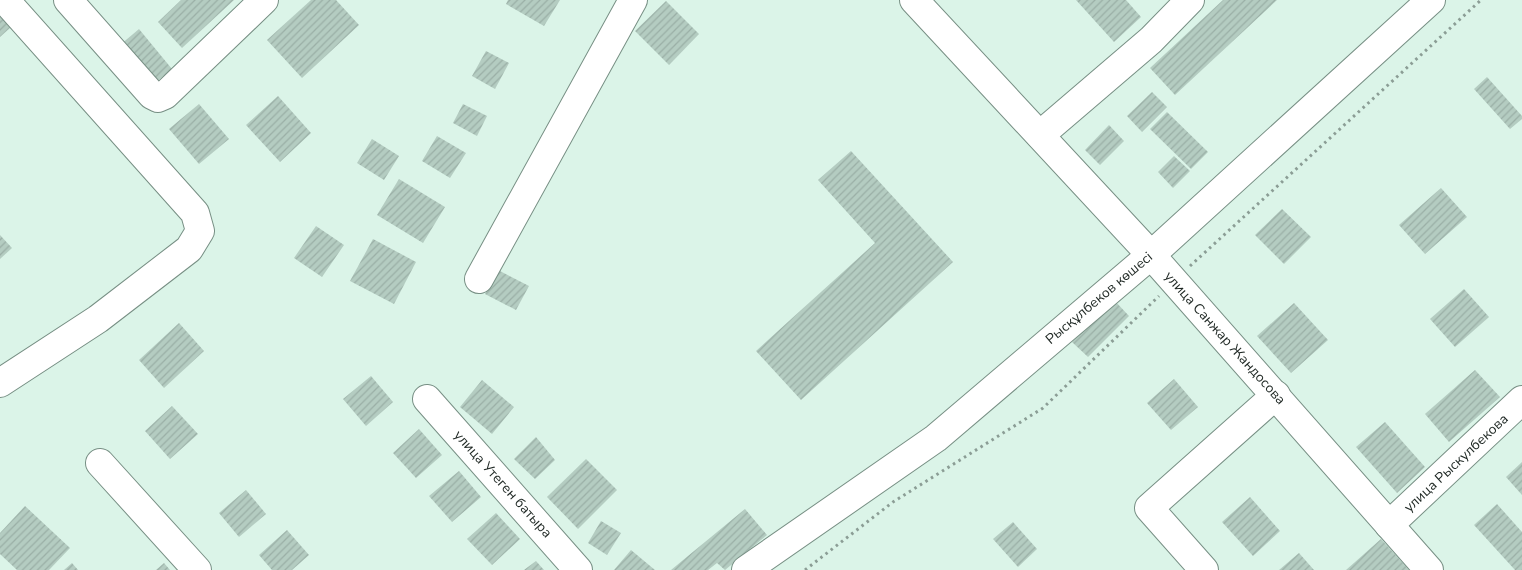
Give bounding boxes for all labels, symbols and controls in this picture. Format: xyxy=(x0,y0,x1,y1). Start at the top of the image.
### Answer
street label: Рысқұлбеков көшесі xyxy=(1041,248,1157,348)
street label: улица Санжар Жандосова xyxy=(1160,267,1290,409)
street label: улица Рыскулбекова xyxy=(1400,409,1512,517)
street label: улица Утеген батыра xyxy=(450,426,556,542)

